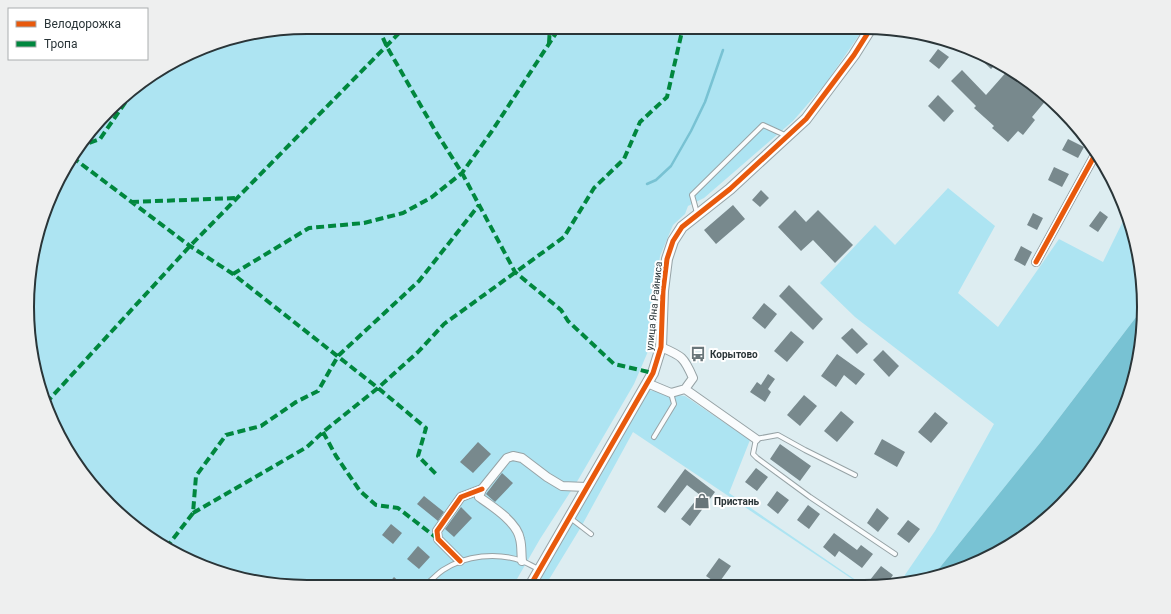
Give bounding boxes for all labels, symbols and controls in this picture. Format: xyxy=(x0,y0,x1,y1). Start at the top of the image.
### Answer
legend xyxy=(8,8,148,60)
text: Велодорожка xyxy=(44,17,121,31)
text: Тропа xyxy=(44,37,78,51)
street label: улица Яна Райниса xyxy=(644,261,664,351)
bus stop icon: Корытово xyxy=(689,345,707,363)
place label: Корытово xyxy=(710,349,758,360)
shop icon: Пристань xyxy=(693,492,711,510)
place label: Пристань xyxy=(714,496,760,507)

